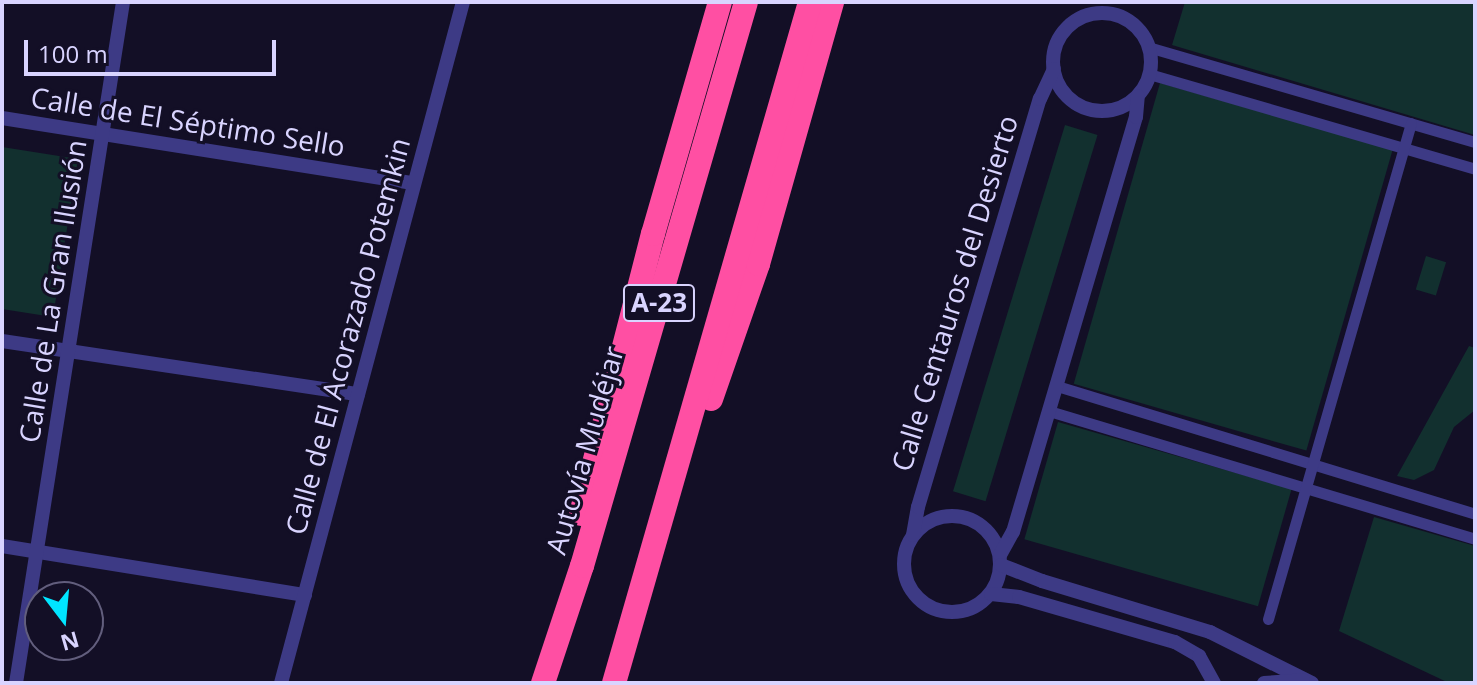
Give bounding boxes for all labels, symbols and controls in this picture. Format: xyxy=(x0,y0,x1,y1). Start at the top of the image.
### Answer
scale bar xyxy=(28,24,280,74)
text: 100 m xyxy=(38,37,108,70)
street label: Calle de El Séptimo Sello xyxy=(28,80,348,162)
street label: Calle Centauros del Desierto xyxy=(884,111,1024,475)
street label: Calle de El Acorazado Potemkin xyxy=(278,134,416,538)
street label: Calle de La Gran Ilusión xyxy=(11,137,93,445)
road number: A-23 xyxy=(621,281,697,325)
street label: Autovía Mudéjar xyxy=(538,342,630,558)
north arrow xyxy=(24,581,104,661)
text: N xyxy=(57,625,83,659)

